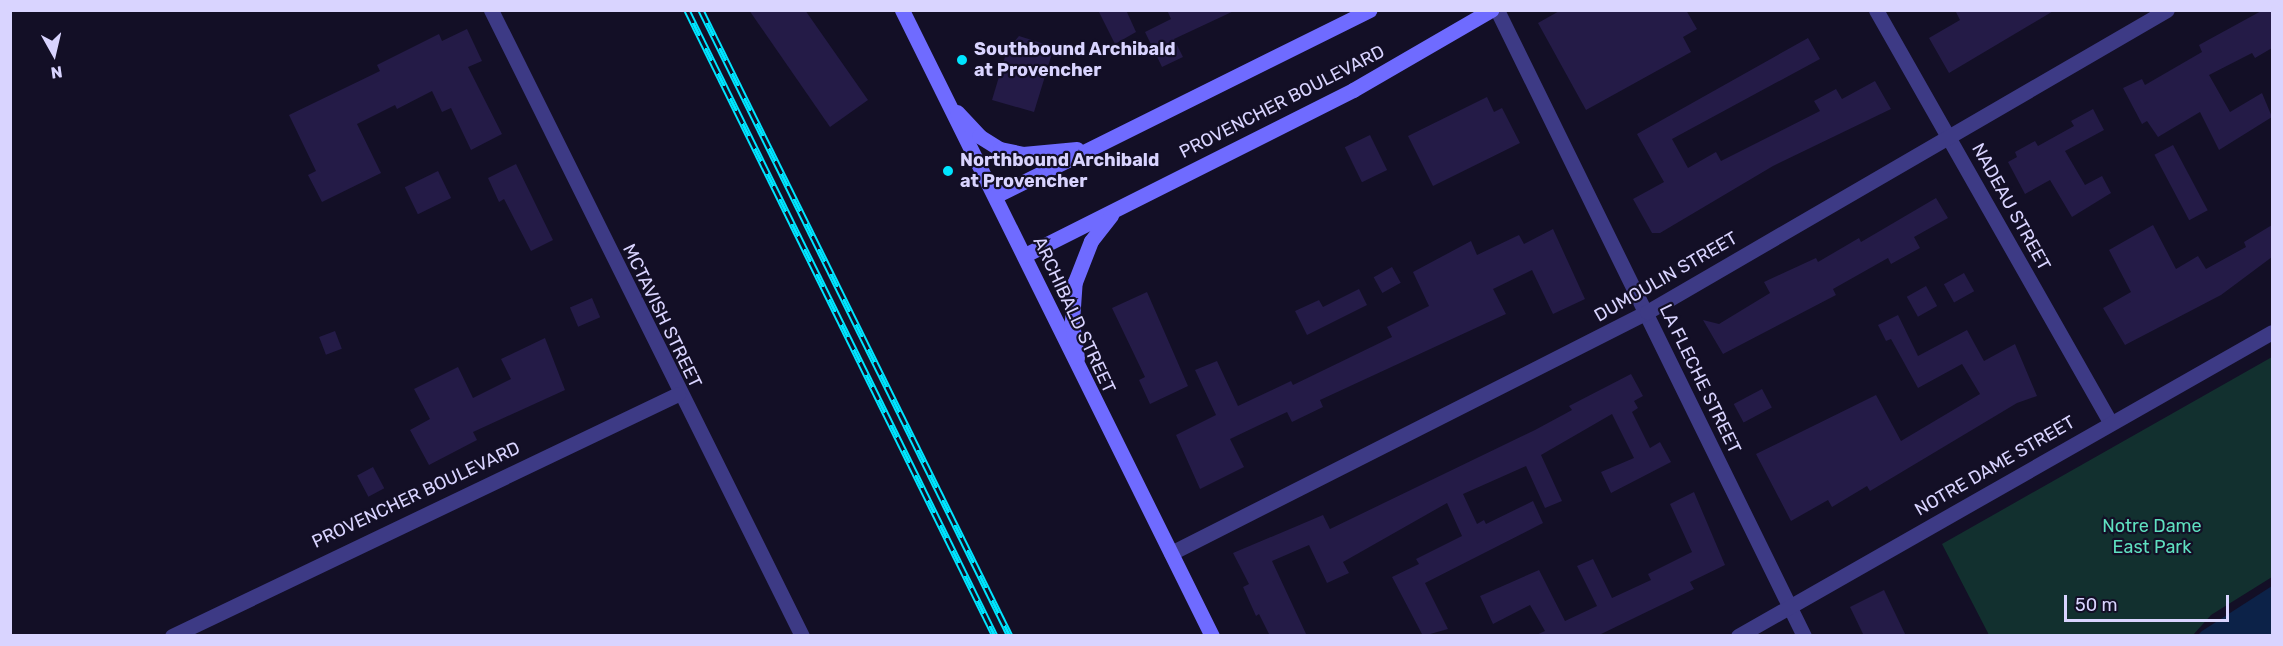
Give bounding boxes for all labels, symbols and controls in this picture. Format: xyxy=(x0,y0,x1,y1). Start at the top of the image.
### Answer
north arrow xyxy=(24,24,84,84)
place label: Southbound Archibald at Provencher xyxy=(974,39,1176,82)
street label: PROVENCHER BOULEVARD xyxy=(1176,41,1388,163)
marker: Southbound Archibald at Provencher xyxy=(955,53,969,67)
text: N xyxy=(50,62,64,83)
street label: NADEAU STREET xyxy=(1967,140,2055,274)
place label: Northbound Archibald at Provencher xyxy=(960,150,1160,192)
marker: Northbound Archibald at Provencher xyxy=(941,164,955,178)
street label: DUMOULIN STREET xyxy=(1591,227,1741,327)
street label: ARCHIBALD STREET xyxy=(1028,233,1120,397)
street label: MCTAVISH STREET xyxy=(618,241,706,391)
street label: LA FLECHE STREET xyxy=(1654,301,1746,457)
street label: NOTRE DAME STREET xyxy=(1911,411,2079,521)
street label: PROVENCHER BOULEVARD xyxy=(308,437,524,553)
park label: Notre Dame East Park xyxy=(2102,516,2202,558)
scale bar xyxy=(2067,583,2232,621)
text: 50 m xyxy=(2075,594,2118,616)

